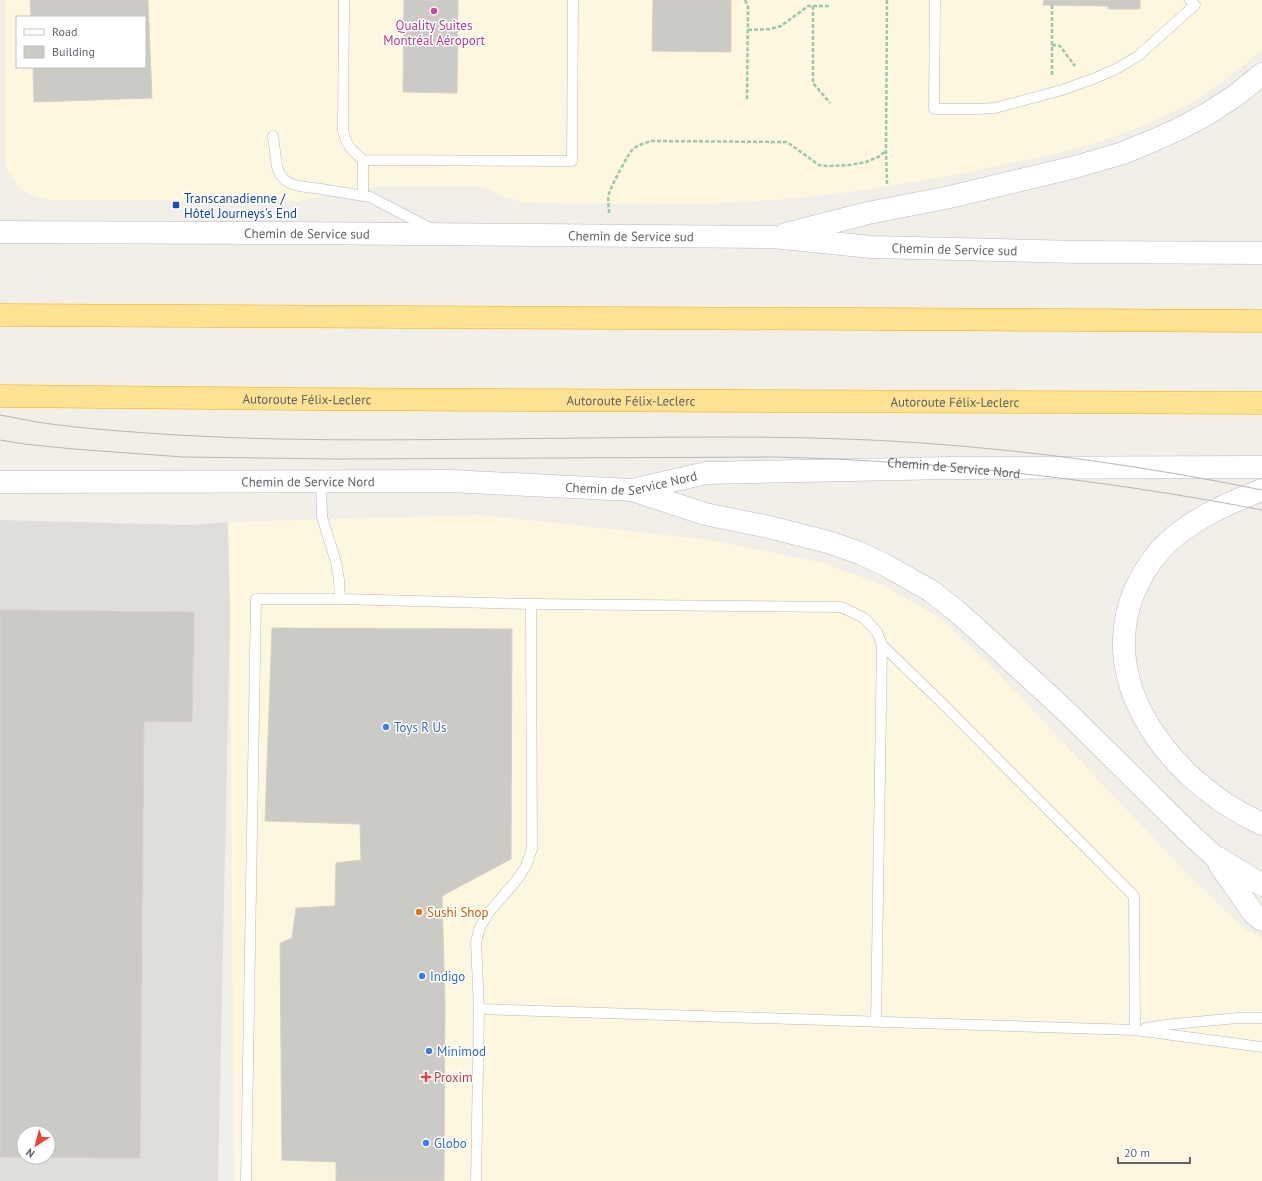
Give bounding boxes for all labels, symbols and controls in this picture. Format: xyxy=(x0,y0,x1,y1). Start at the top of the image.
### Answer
marker: Quality Suites Montréal Aéroport xyxy=(429,6,439,16)
legend xyxy=(16,16,146,68)
place label: Quality Suites Montréal Aéroport xyxy=(383,17,485,49)
text: Road xyxy=(52,24,77,39)
text: Building xyxy=(52,44,95,59)
place label: Transcanadienne / Hôtel Journeys's End xyxy=(184,190,297,222)
marker: Transcanadienne / Hôtel Journeys's End xyxy=(171,200,181,210)
street label: Chemin de Service sud xyxy=(244,225,370,243)
street label: Chemin de Service sud xyxy=(568,227,694,245)
street label: Chemin de Service sud xyxy=(891,239,1018,260)
street label: Autoroute Félix-Leclerc xyxy=(242,390,372,408)
street label: Autoroute Félix-Leclerc xyxy=(566,392,696,410)
street label: Autoroute Félix-Leclerc xyxy=(890,393,1020,411)
street label: Chemin de Service Nord xyxy=(887,454,1021,482)
street label: Chemin de Service Nord xyxy=(565,467,699,499)
street label: Chemin de Service Nord xyxy=(241,473,375,490)
place label: Toys R Us xyxy=(394,719,447,736)
marker: Toys R Us xyxy=(381,722,391,732)
place label: Sushi Shop xyxy=(427,904,488,921)
marker: Sushi Shop xyxy=(414,907,424,917)
place label: Indigo xyxy=(430,968,465,985)
marker: Indigo xyxy=(417,971,427,981)
place label: Minimod xyxy=(437,1043,486,1060)
marker: Minimod xyxy=(424,1046,434,1056)
place label: Proxim xyxy=(434,1069,473,1086)
marker: Proxim xyxy=(421,1072,431,1082)
north arrow xyxy=(16,1125,56,1165)
place label: Globo xyxy=(434,1135,467,1152)
marker: Globo xyxy=(421,1138,431,1148)
scale bar xyxy=(1118,1139,1190,1165)
text: N xyxy=(23,1145,37,1161)
text: 20 m xyxy=(1124,1145,1150,1160)

